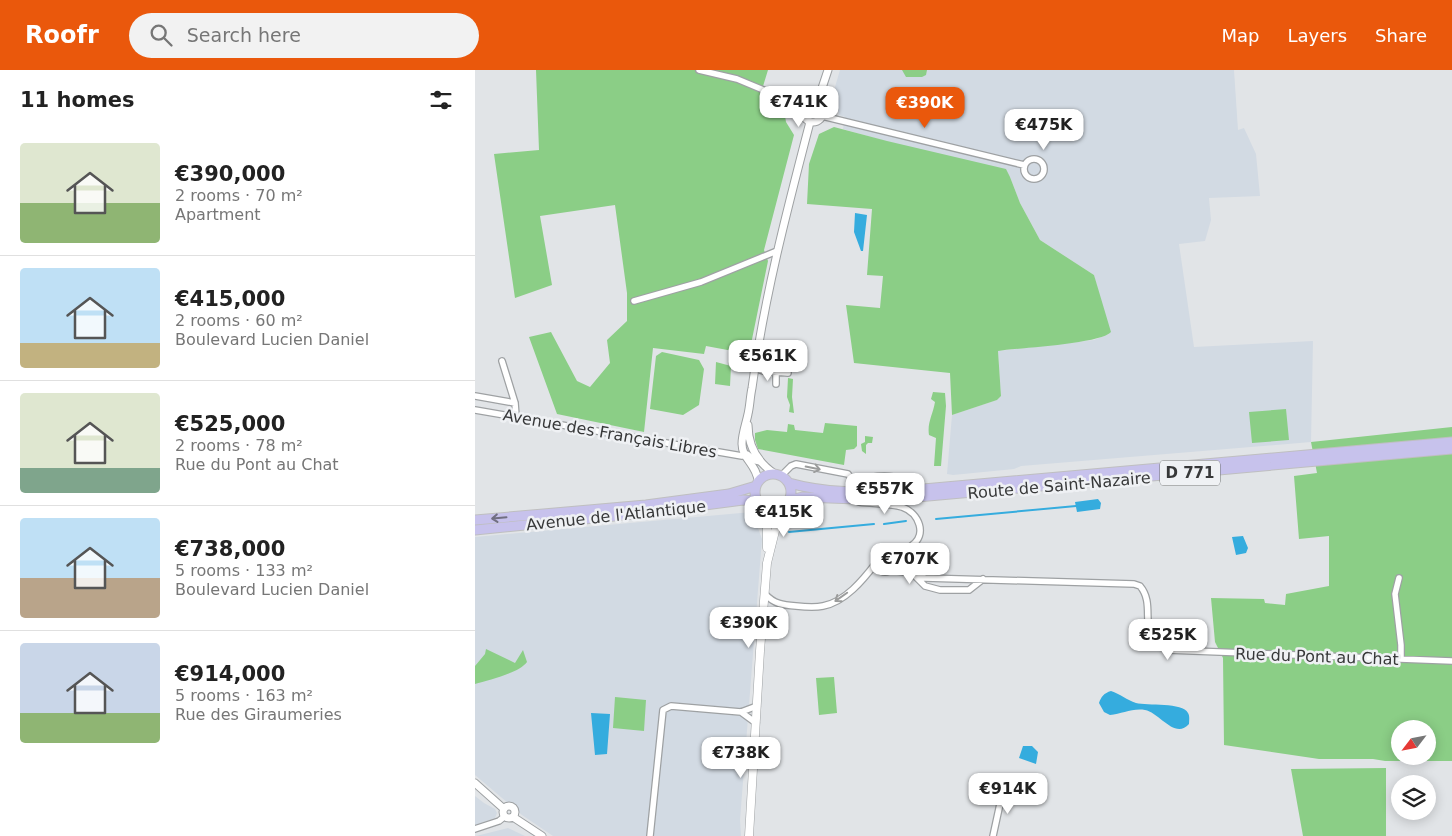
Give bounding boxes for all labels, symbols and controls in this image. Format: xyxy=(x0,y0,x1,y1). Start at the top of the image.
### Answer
search box xyxy=(129,13,479,58)
text: Roofr xyxy=(25,21,99,49)
icon: search xyxy=(147,21,175,49)
text: Search here xyxy=(187,24,301,46)
text: Map xyxy=(1221,25,1259,46)
text: Layers xyxy=(1287,25,1347,46)
text: Share xyxy=(1375,25,1427,46)
pin: €741K xyxy=(764,85,834,128)
icon: filters xyxy=(427,86,455,114)
pin: €390K xyxy=(890,87,960,129)
text: 11 homes xyxy=(20,88,135,112)
text: €741K xyxy=(771,92,827,111)
text: €390K xyxy=(897,93,953,112)
pin: €475K xyxy=(1009,108,1079,151)
text: €475K xyxy=(1016,115,1072,134)
text: €390,000 xyxy=(175,162,285,186)
icon: home xyxy=(60,163,120,223)
text: 2 rooms · 70 m² xyxy=(175,186,303,205)
text: Apartment xyxy=(175,205,261,224)
text: €415,000 xyxy=(175,287,285,311)
icon: home xyxy=(60,288,120,348)
text: 2 rooms · 60 m² xyxy=(175,311,303,330)
text: Boulevard Lucien Daniel xyxy=(175,330,369,349)
pin: €561K xyxy=(733,340,803,382)
text: €561K xyxy=(740,346,796,365)
street label: Avenue des Français Libres xyxy=(501,405,718,462)
text: €525,000 xyxy=(175,412,285,436)
icon: home xyxy=(60,413,120,473)
text: 2 rooms · 78 m² xyxy=(175,436,303,455)
text: Rue du Pont au Chat xyxy=(175,455,339,474)
road number: D 771 xyxy=(1160,460,1220,486)
one-way arrow xyxy=(804,463,820,473)
street label: Route de Saint-Nazaire xyxy=(967,468,1151,503)
pin: €557K xyxy=(850,472,920,515)
text: €557K xyxy=(857,479,913,498)
pin: €415K xyxy=(749,496,819,538)
street label: Avenue de l'Atlantique xyxy=(525,497,707,534)
text: €415K xyxy=(756,502,812,521)
one-way arrow xyxy=(492,513,508,523)
text: €738,000 xyxy=(175,537,285,561)
icon: home xyxy=(60,538,120,598)
pin: €707K xyxy=(875,542,945,585)
text: €707K xyxy=(882,549,938,568)
text: 5 rooms · 133 m² xyxy=(175,561,313,580)
text: Boulevard Lucien Daniel xyxy=(175,580,369,599)
one-way arrow xyxy=(835,592,849,602)
pin: €390K xyxy=(714,606,784,649)
text: €390K xyxy=(721,613,777,632)
pin: €525K xyxy=(1133,618,1203,661)
text: €525K xyxy=(1140,625,1196,644)
street label: Rue du Pont au Chat xyxy=(1235,644,1399,669)
text: €914,000 xyxy=(175,662,285,686)
icon: home xyxy=(60,663,120,723)
text: 5 rooms · 163 m² xyxy=(175,686,313,705)
text: Rue des Giraumeries xyxy=(175,705,342,724)
north arrow xyxy=(1391,720,1436,765)
map controls xyxy=(1391,720,1436,820)
pin: €738K xyxy=(706,736,776,779)
text: €738K xyxy=(713,743,769,762)
pin: €914K xyxy=(973,772,1043,815)
button: layers xyxy=(1391,775,1436,820)
text: €914K xyxy=(980,779,1036,798)

